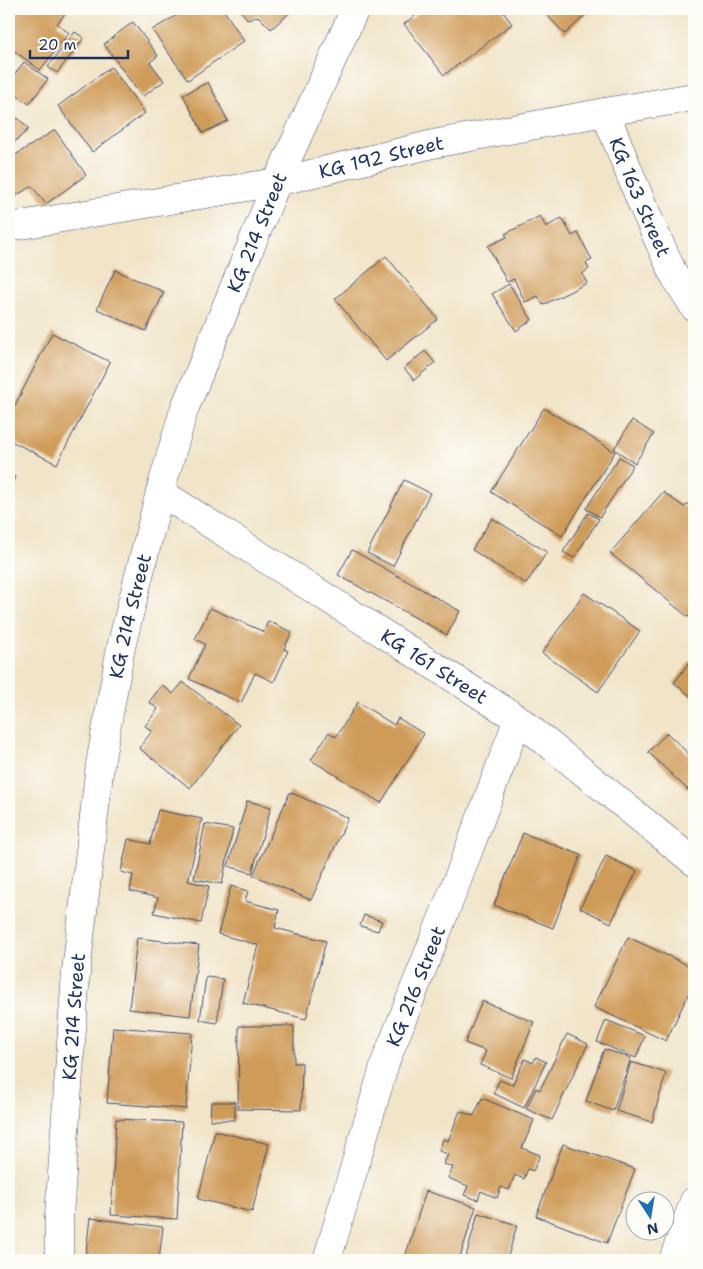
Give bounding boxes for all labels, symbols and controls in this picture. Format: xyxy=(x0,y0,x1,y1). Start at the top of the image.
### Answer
scale bar xyxy=(30,28,128,60)
text: 20 m xyxy=(38,35,77,55)
street label: KG 192 Street xyxy=(316,130,446,184)
street label: KG 163 Street xyxy=(604,134,677,261)
street label: KG 214 Street xyxy=(221,168,292,296)
street label: KG 214 Street xyxy=(103,551,157,680)
street label: KG 161 Street xyxy=(376,623,493,709)
street label: KG 216 Street xyxy=(380,922,451,1050)
street label: KG 214 Street xyxy=(56,951,91,1081)
north arrow xyxy=(626,1192,676,1242)
text: N xyxy=(645,1219,660,1239)

